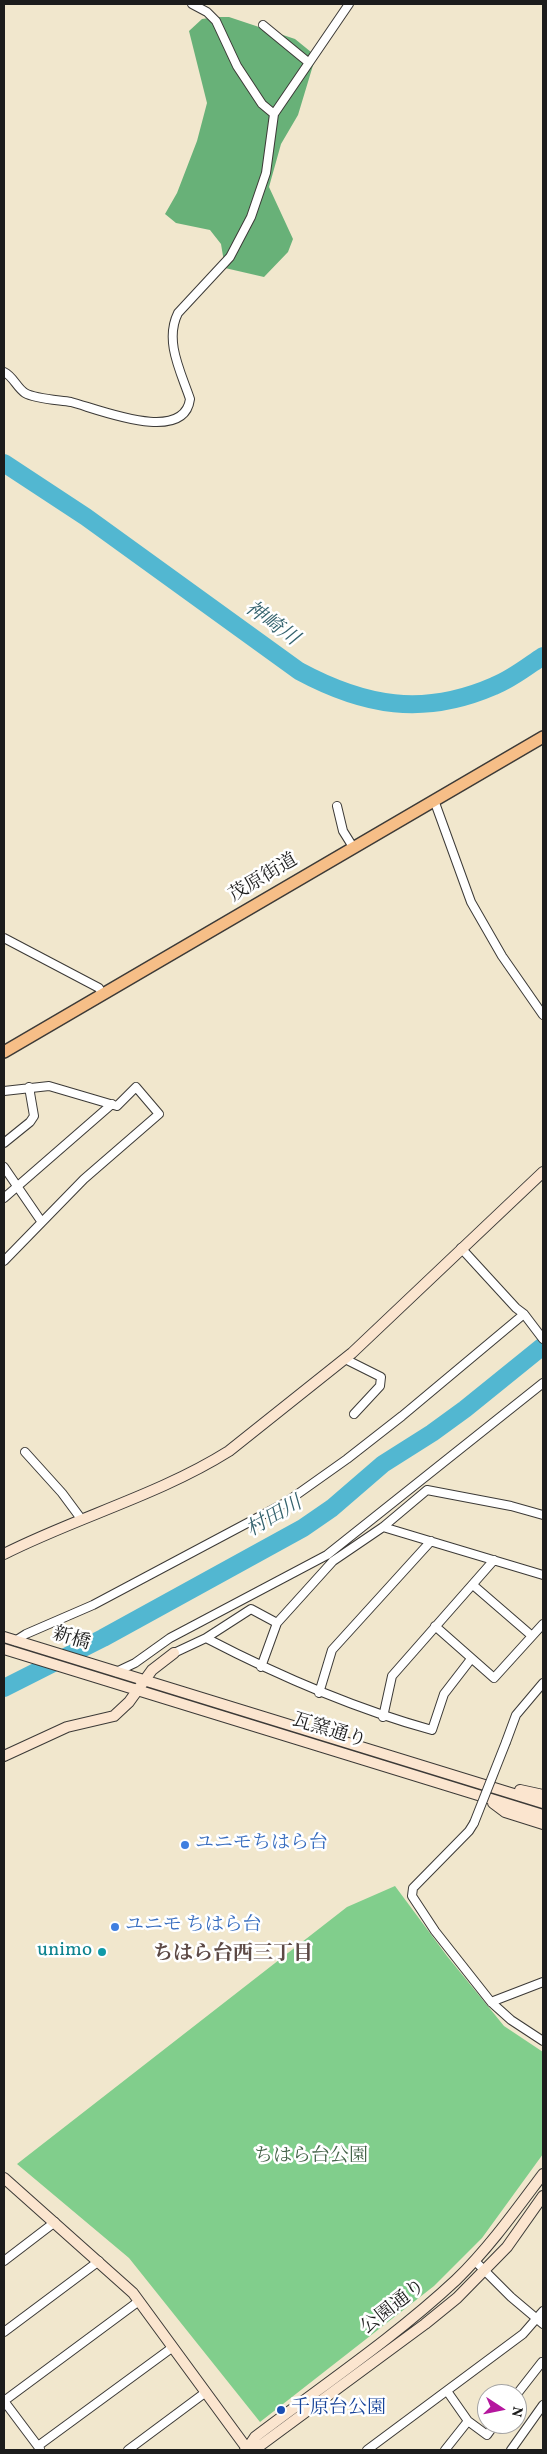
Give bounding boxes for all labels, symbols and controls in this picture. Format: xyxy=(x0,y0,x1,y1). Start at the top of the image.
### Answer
water label: 神崎川 xyxy=(240,598,302,652)
street label: 茂原街道 xyxy=(226,850,302,908)
water label: 村田川 xyxy=(243,1493,307,1543)
street label: 新橋 xyxy=(49,1624,93,1656)
street label: 瓦窯通り xyxy=(289,1710,369,1754)
place label: ユニモちはら台 xyxy=(195,1834,328,1856)
marker: ユニモちはら台 xyxy=(179,1839,191,1851)
place label: ユニモ ちはら台 xyxy=(125,1916,262,1938)
marker: ユニモ ちはら台 xyxy=(109,1921,121,1933)
place label: unimo xyxy=(37,1941,92,1963)
district label: ちはら台西三丁目 xyxy=(153,1943,313,1967)
marker: unimo xyxy=(96,1946,108,1958)
park label: ちはら台公園 xyxy=(254,2147,368,2169)
street label: 公園通り xyxy=(357,2276,431,2340)
north arrow xyxy=(477,2384,527,2434)
place label: 千原台公園 xyxy=(291,2399,386,2421)
marker: 千原台公園 xyxy=(275,2404,287,2416)
text: N xyxy=(506,2405,527,2419)

